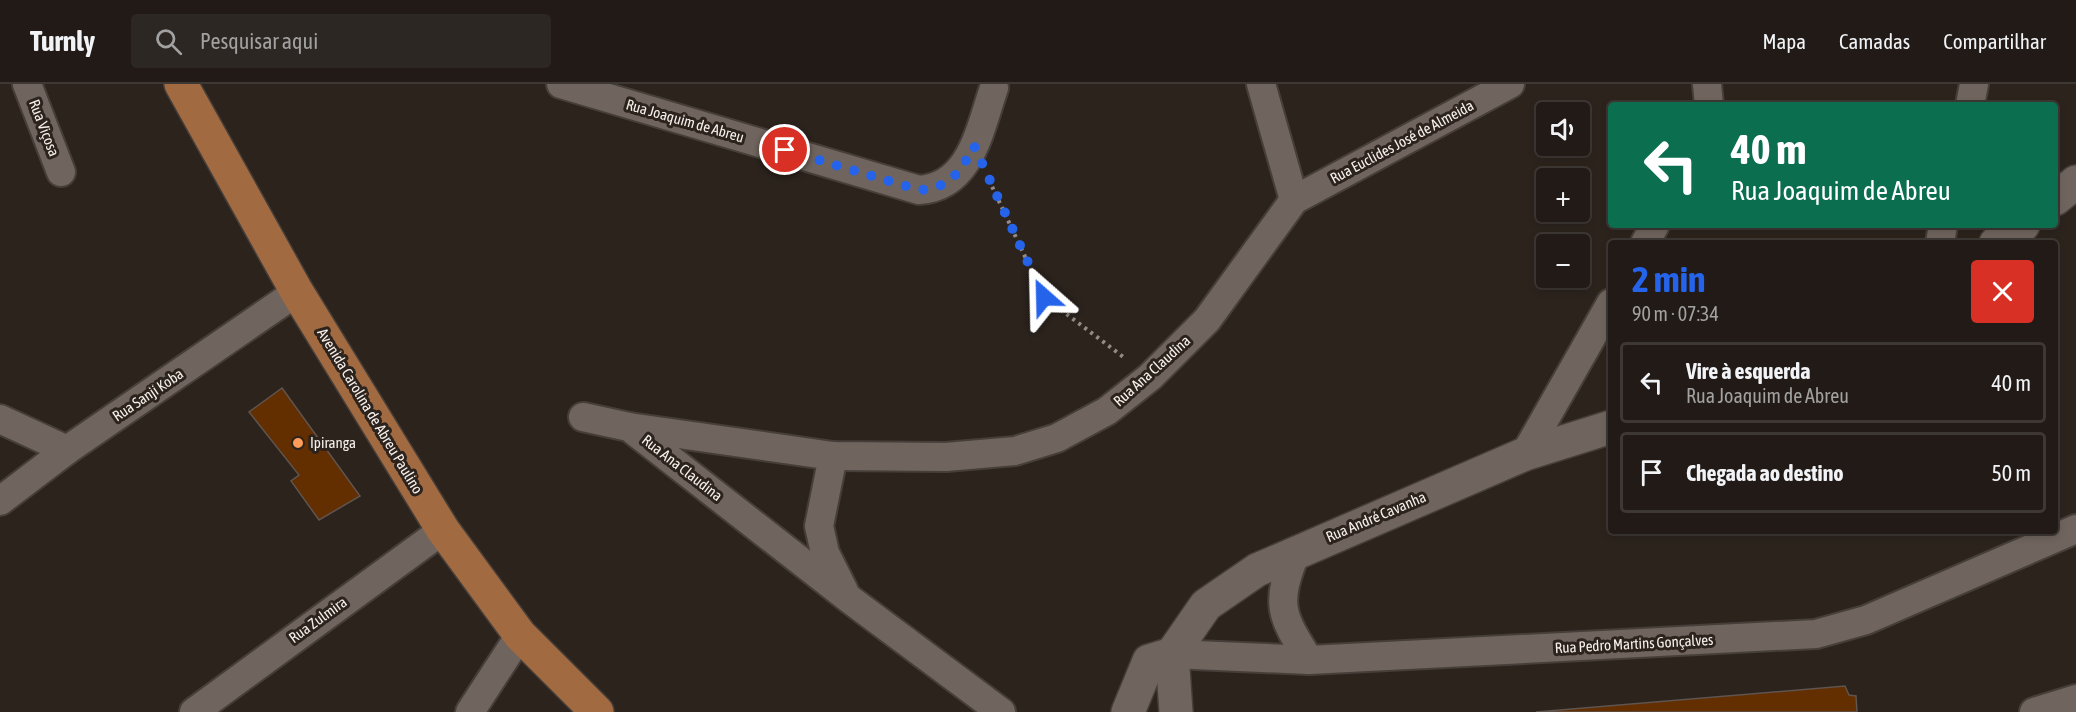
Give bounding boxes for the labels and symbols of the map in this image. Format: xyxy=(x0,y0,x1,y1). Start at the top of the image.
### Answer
street label: Rua Joaquim de Abreu xyxy=(624,96,746,146)
street label: Rua Euclides José de Almeida xyxy=(1327,96,1476,187)
street label: Rua Viçosa xyxy=(26,97,63,159)
pin xyxy=(759,124,810,175)
position arrow xyxy=(1012,265,1076,329)
street label: Avenida Carolina de Abreu Paulino xyxy=(314,325,427,497)
street label: Rua Ana Claudina xyxy=(1110,332,1193,409)
street label: Rua Sanji Koba xyxy=(109,365,186,424)
street label: Rua Ana Claudina xyxy=(639,431,726,504)
place label: Ipiranga xyxy=(310,434,356,451)
marker: Ipiranga xyxy=(291,436,305,450)
street label: Rua André Cavanha xyxy=(1323,488,1428,545)
street label: Rua Zulmira xyxy=(286,593,350,646)
street label: Rua Pedro Martins Gonçalves xyxy=(1554,631,1714,656)

